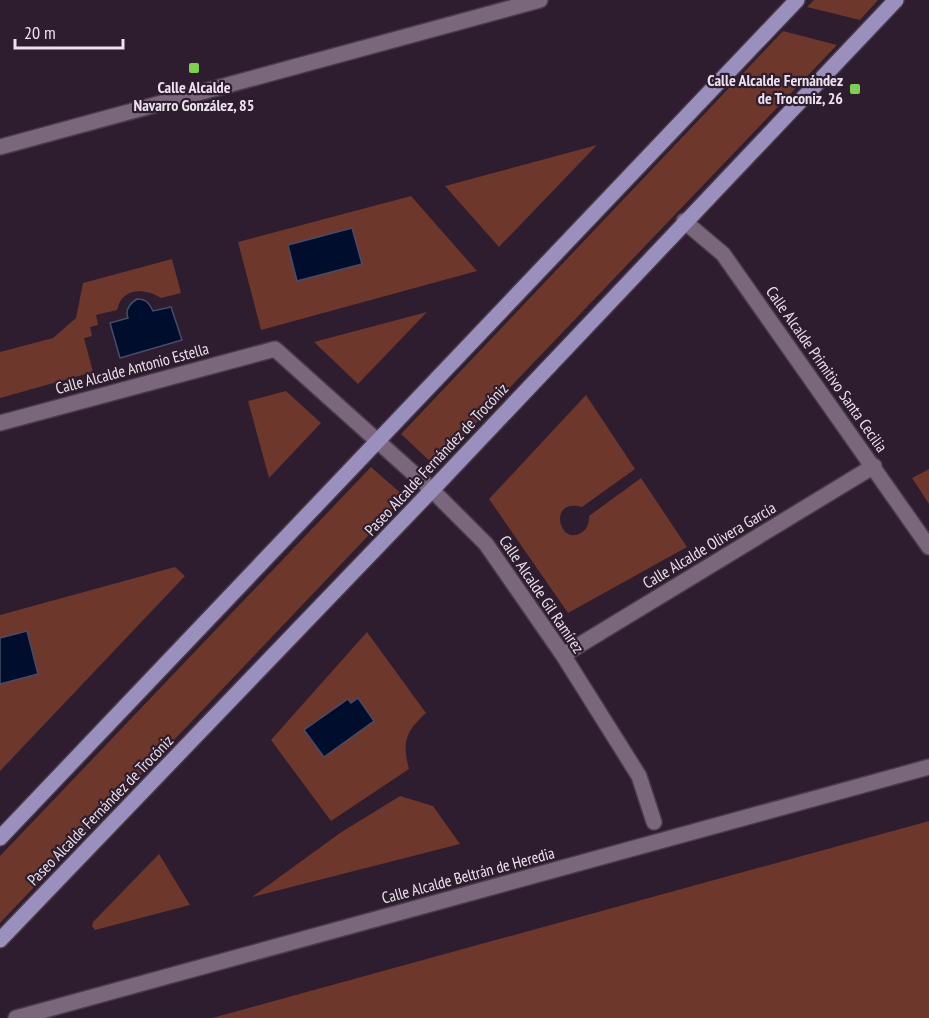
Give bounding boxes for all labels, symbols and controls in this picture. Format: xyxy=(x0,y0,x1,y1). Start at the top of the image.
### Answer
scale bar xyxy=(15,12,123,50)
text: 20 m xyxy=(24,21,56,44)
marker: Calle Alcalde Navarro González, 85 xyxy=(187,61,201,75)
place label: Calle Alcalde Fernández de Troconiz, 26 xyxy=(707,70,843,108)
place label: Calle Alcalde Navarro González, 85 xyxy=(134,77,254,115)
marker: Calle Alcalde Fernández de Troconiz, 26 xyxy=(848,82,862,96)
street label: Calle Alcalde Primitivo Santa Cecilia xyxy=(762,282,892,456)
street label: Calle Alcalde Antonio Estella xyxy=(53,338,211,398)
street label: Paseo Alcalde Fernández de Trocóniz xyxy=(360,378,512,539)
street label: Calle Alcalde Olivera García xyxy=(639,497,779,593)
street label: Calle Alcalde Gil Ramírez xyxy=(495,531,589,657)
street label: Paseo Alcalde Fernández de Trocóniz xyxy=(23,730,177,889)
street label: Calle Alcalde Beltrán de Heredia xyxy=(379,842,557,908)

